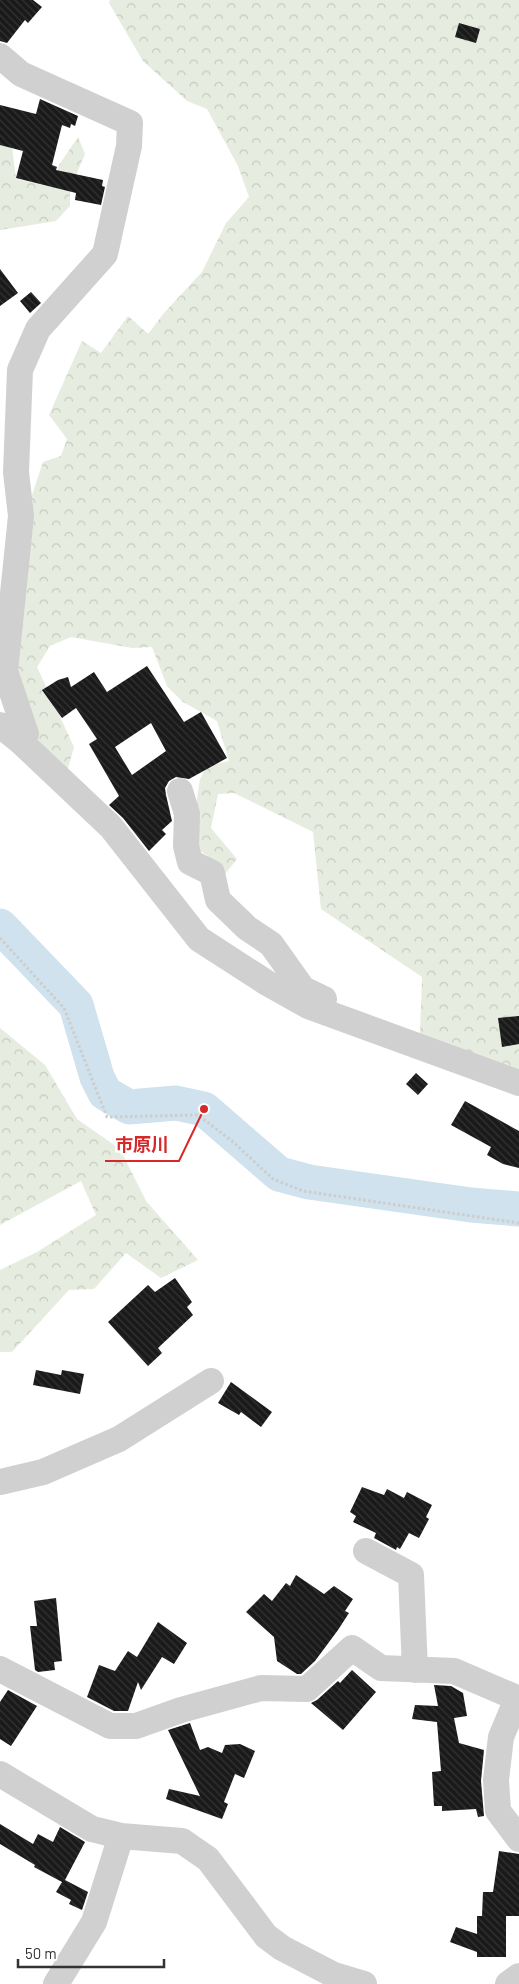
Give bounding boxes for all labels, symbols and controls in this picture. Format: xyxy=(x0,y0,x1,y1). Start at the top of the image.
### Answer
callout: 市原川 xyxy=(105,1128,179,1161)
text: 市原川 xyxy=(115,1133,169,1155)
scale bar xyxy=(18,1936,164,1968)
text: 50 m xyxy=(25,1944,57,1962)

